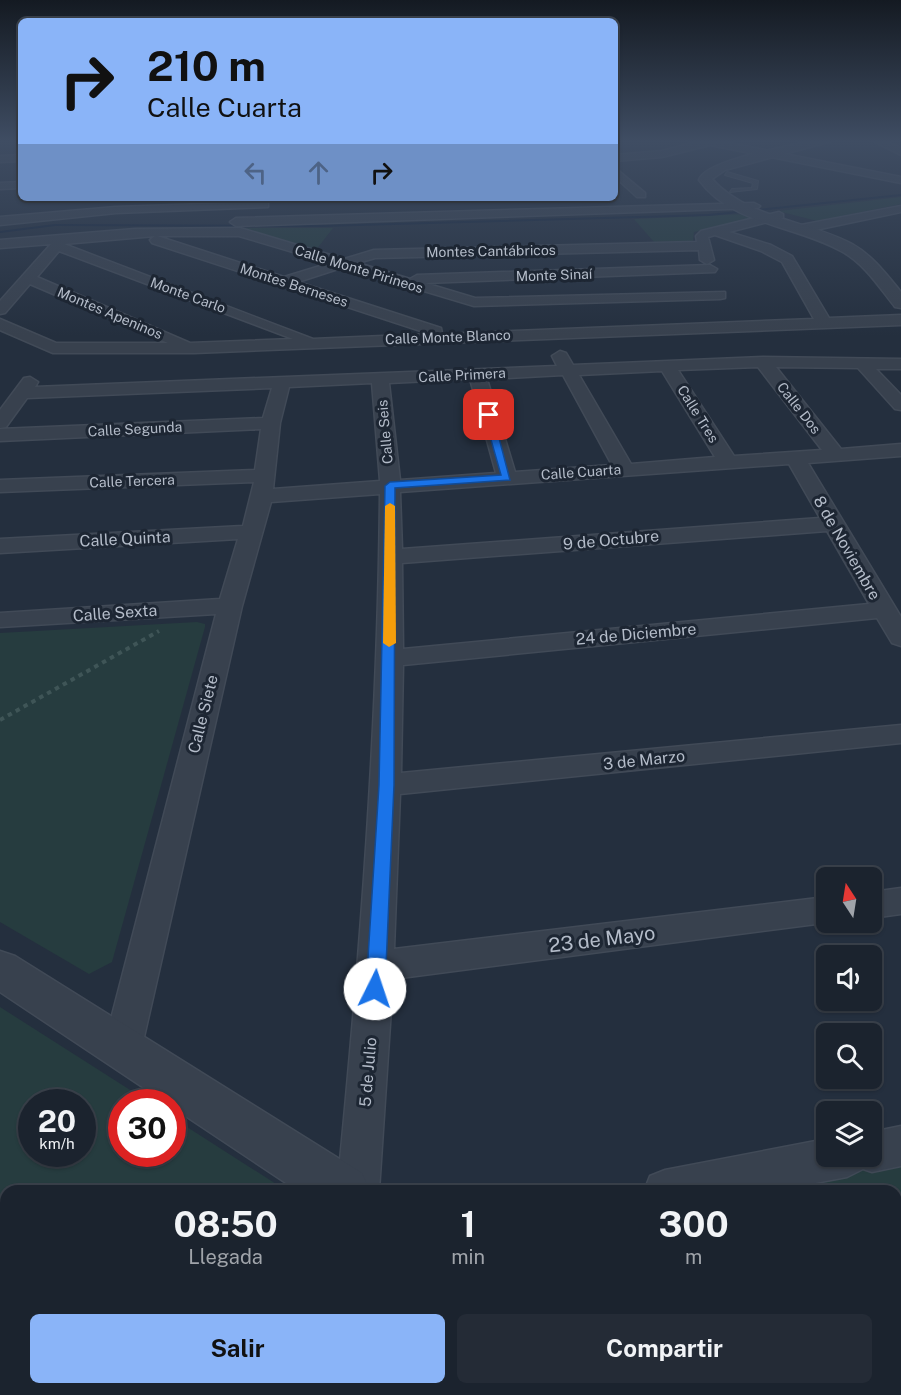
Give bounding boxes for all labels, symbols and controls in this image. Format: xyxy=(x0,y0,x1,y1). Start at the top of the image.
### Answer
text: 210 m xyxy=(147,41,266,90)
icon: right xyxy=(48,42,126,120)
text: Calle Cuarta xyxy=(147,91,302,123)
icon: left xyxy=(239,156,272,189)
icon: ahead xyxy=(302,156,335,189)
icon: right xyxy=(365,156,398,189)
street label: Calle Monte Pirineos xyxy=(293,242,425,296)
street label: Montes Cantábricos xyxy=(426,242,556,260)
street label: Montes Berneses xyxy=(238,260,350,310)
street label: Monte Sinaí xyxy=(515,266,593,284)
street label: Monte Carlo xyxy=(148,274,228,316)
street label: Montes Apeninos xyxy=(55,284,165,342)
street label: Calle Monte Blanco xyxy=(385,327,511,347)
street label: Calle Primera xyxy=(418,365,506,385)
street label: Calle Dos xyxy=(774,379,824,437)
street label: Calle Tres xyxy=(674,382,722,446)
pin xyxy=(463,389,514,440)
icon: arrive xyxy=(472,398,505,431)
street label: Calle Seis xyxy=(374,399,396,465)
street label: Calle Segunda xyxy=(87,419,183,439)
street label: Calle Cuarta xyxy=(540,461,622,483)
street label: Calle Tercera xyxy=(89,472,175,490)
street label: 8 de Noviembre xyxy=(810,493,884,603)
street label: 9 de Octubre xyxy=(562,526,660,554)
street label: Calle Quinta xyxy=(79,527,171,551)
street label: Calle Sexta xyxy=(72,601,158,625)
street label: 24 de Diciembre xyxy=(575,619,697,649)
street label: Calle Siete xyxy=(184,673,222,755)
street label: 3 de Marzo xyxy=(602,746,686,774)
north arrow xyxy=(816,867,882,933)
map controls xyxy=(816,867,882,1167)
street label: 23 de Mayo xyxy=(547,921,657,957)
button: sound xyxy=(816,945,882,1011)
position arrow xyxy=(343,957,407,1021)
button: search xyxy=(816,1023,882,1089)
street label: 5 de Julio xyxy=(355,1036,381,1108)
speed limit sign: 30 xyxy=(108,1089,186,1167)
button: layers xyxy=(816,1101,882,1167)
text: 20 xyxy=(38,1103,76,1139)
text: km/h xyxy=(39,1135,75,1152)
text: 08:50 xyxy=(173,1203,278,1245)
text: 1 xyxy=(460,1203,476,1245)
text: 300 xyxy=(659,1203,729,1245)
text: Llegada xyxy=(188,1245,263,1269)
text: min xyxy=(451,1245,485,1269)
text: m xyxy=(685,1245,702,1269)
button: Salir xyxy=(30,1314,445,1383)
button: Compartir xyxy=(457,1314,872,1383)

